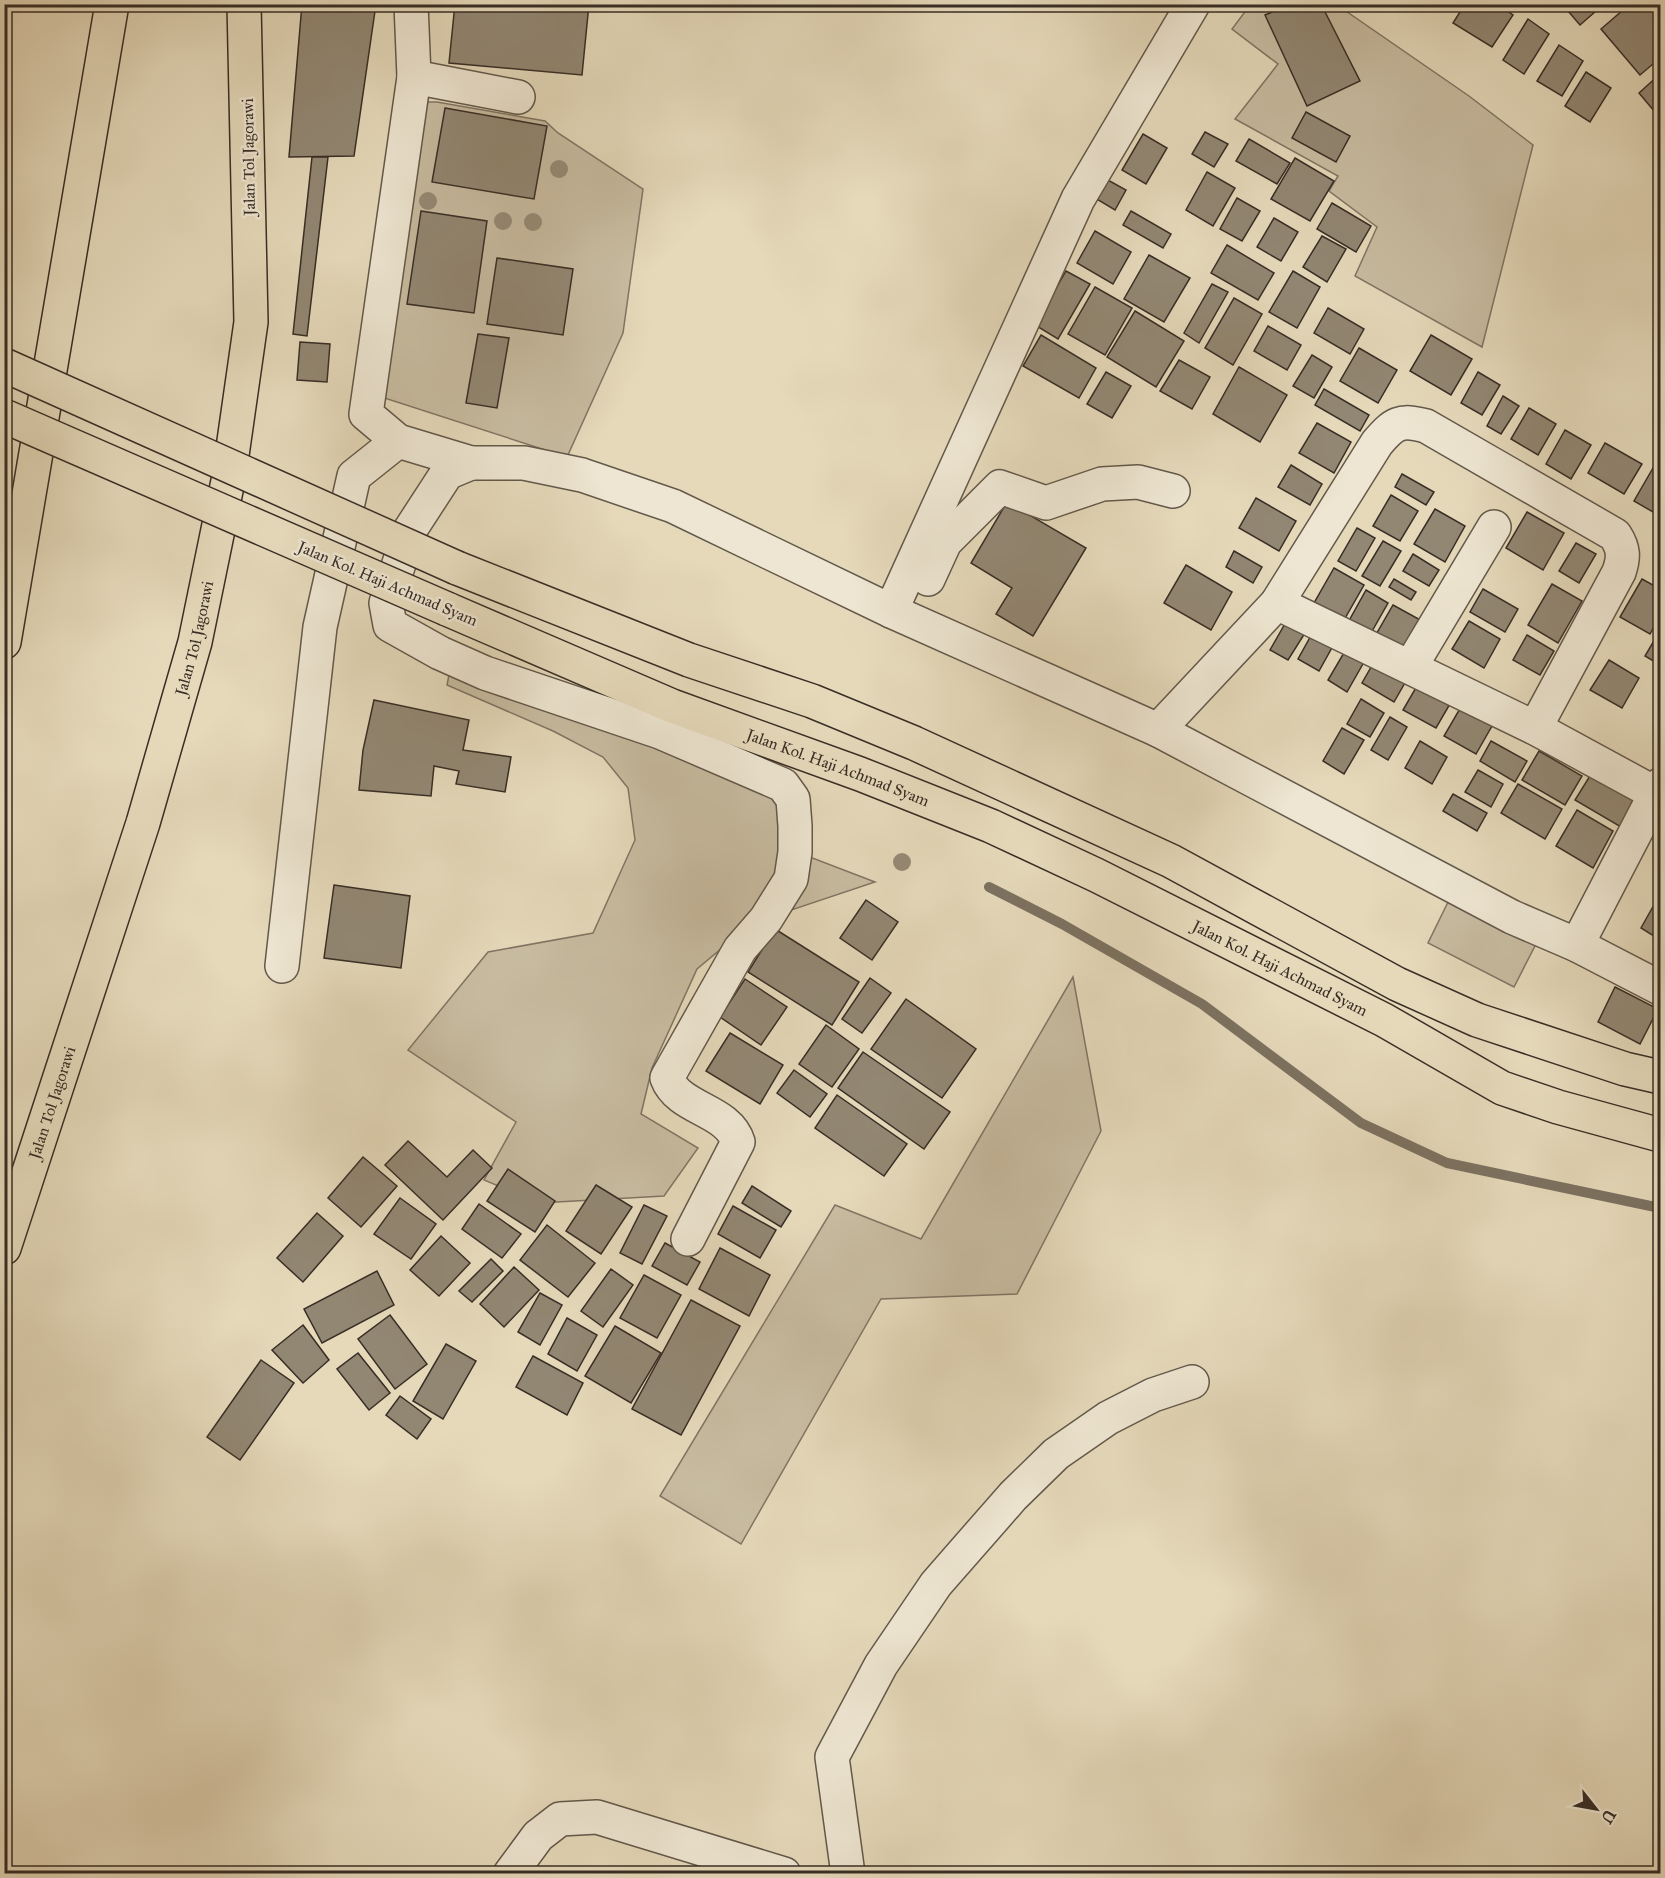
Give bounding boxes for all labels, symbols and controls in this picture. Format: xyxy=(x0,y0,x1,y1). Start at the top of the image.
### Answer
street label: Jalan Tol Jagorawi xyxy=(238,97,260,218)
street label: Jalan Kol. Haji Achmad Syam xyxy=(293,536,481,631)
street label: Jalan Tol Jagorawi xyxy=(171,579,217,700)
street label: Jalan Kol. Haji Achmad Syam xyxy=(742,724,932,811)
street label: Jalan Kol. Haji Achmad Syam xyxy=(1187,915,1371,1020)
street label: Jalan Tol Jagorawi xyxy=(24,1043,80,1164)
north arrow xyxy=(1566,1779,1626,1839)
text: U xyxy=(1597,1806,1620,1827)

